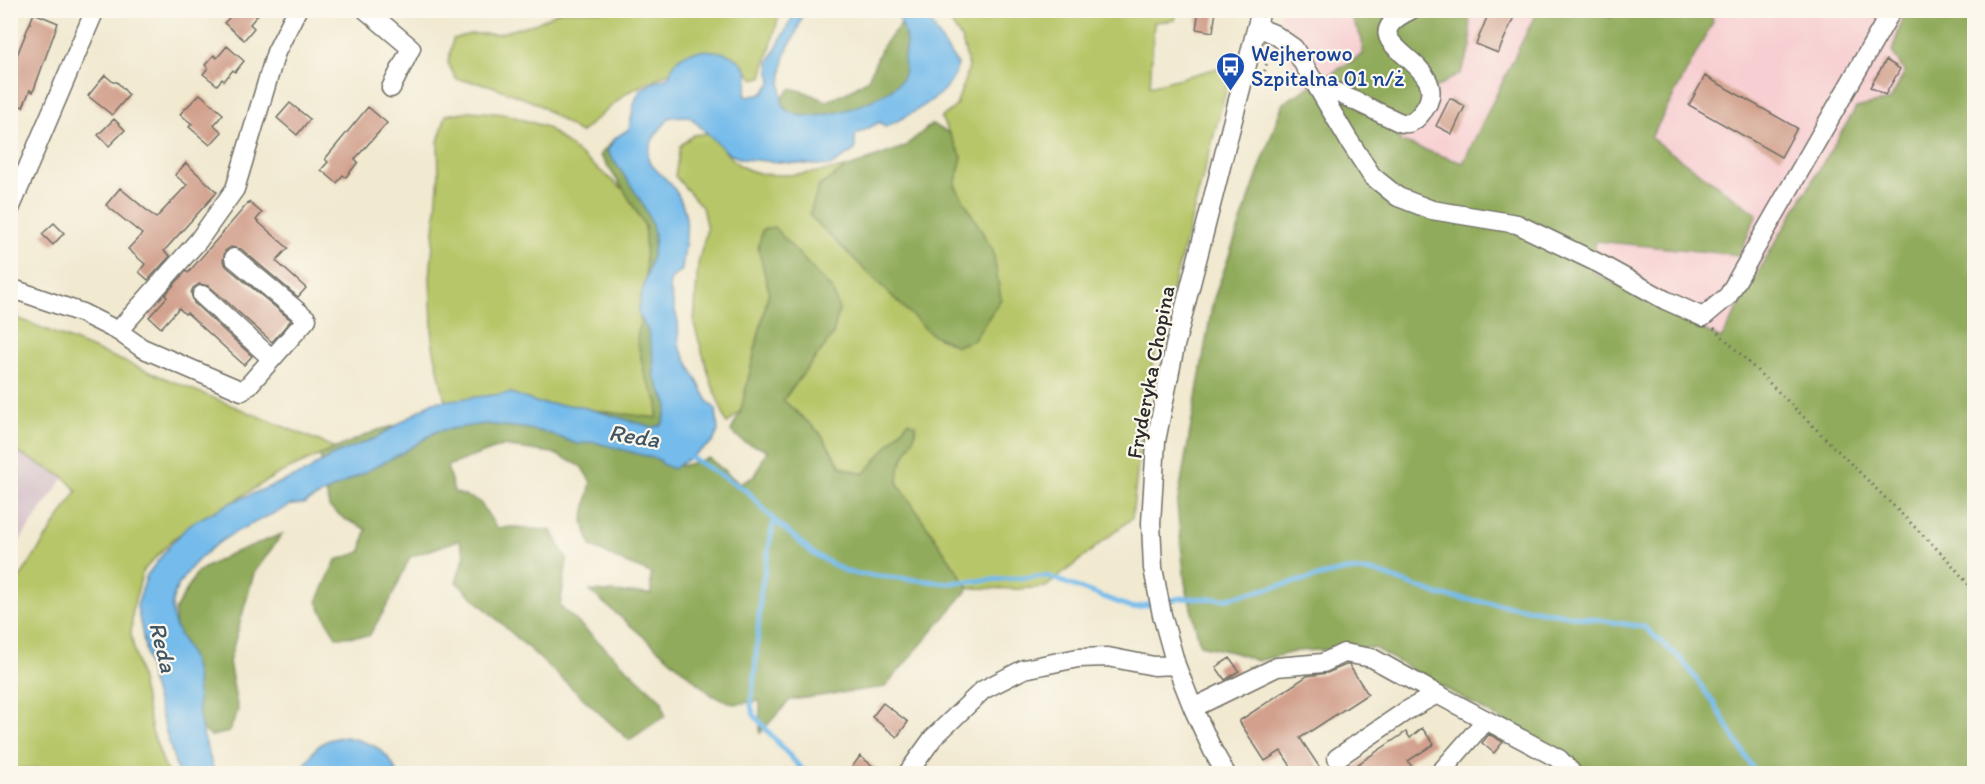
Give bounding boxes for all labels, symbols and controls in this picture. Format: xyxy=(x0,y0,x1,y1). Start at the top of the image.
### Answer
place label: Wejherowo Szpitalna 01 n/ż xyxy=(1251,40,1404,92)
bus stop icon: Wejherowo Szpitalna 01 n/ż xyxy=(1214,50,1246,92)
street label: Fryderyka Chopina xyxy=(1120,283,1181,461)
water label: Reda xyxy=(607,417,663,454)
water label: Reda xyxy=(143,619,184,676)

